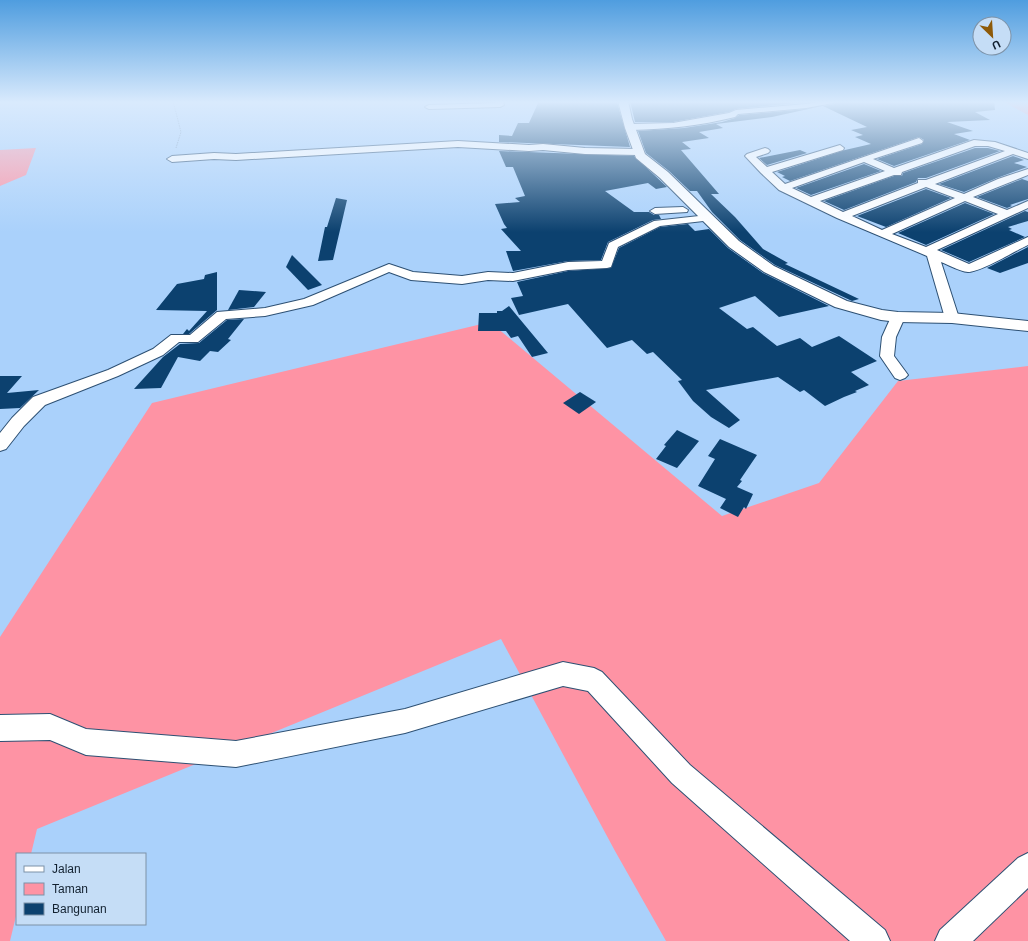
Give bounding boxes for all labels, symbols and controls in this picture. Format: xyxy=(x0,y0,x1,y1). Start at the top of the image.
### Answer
north arrow xyxy=(972,16,1012,56)
text: U xyxy=(990,38,1002,52)
legend xyxy=(16,853,146,925)
text: Jalan xyxy=(52,862,81,876)
text: Taman xyxy=(52,882,88,896)
text: Bangunan xyxy=(52,902,107,916)

